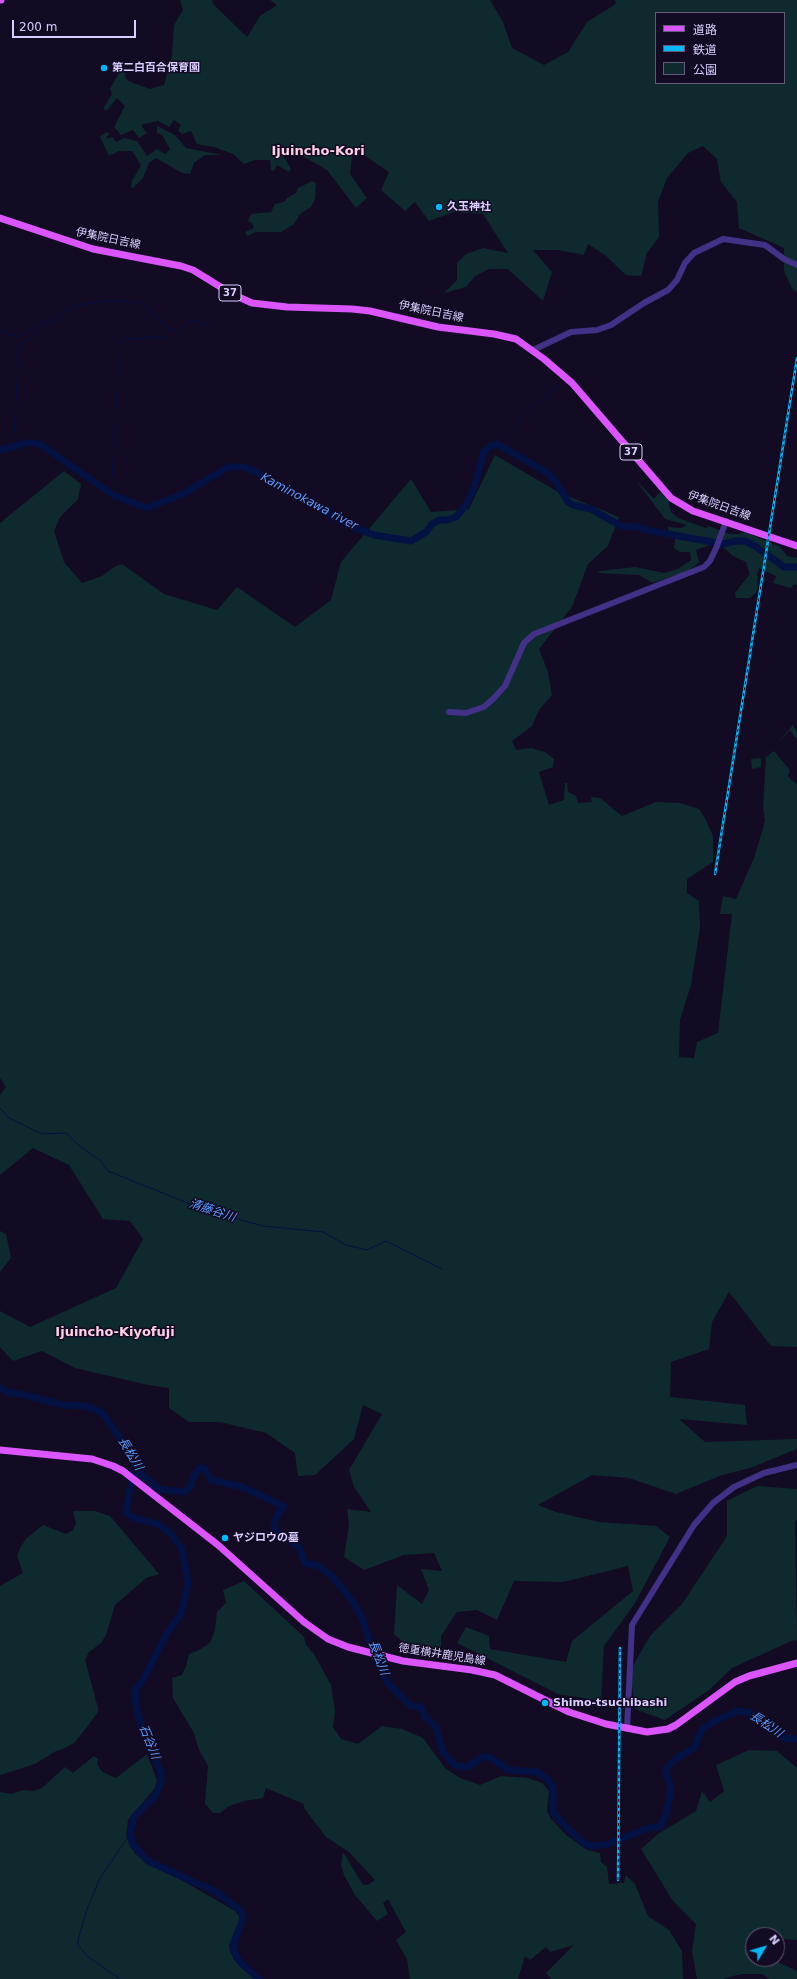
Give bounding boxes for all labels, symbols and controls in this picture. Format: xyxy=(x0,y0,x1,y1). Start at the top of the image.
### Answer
scale bar xyxy=(14,12,138,38)
legend xyxy=(655,12,785,84)
text: 200 m xyxy=(19,20,57,34)
text: 道路 xyxy=(693,23,717,37)
text: 鉄道 xyxy=(693,43,717,57)
place label: 第二白百合保育園 xyxy=(112,61,200,75)
marker: 第二白百合保育園 xyxy=(99,63,109,73)
text: 公園 xyxy=(693,63,717,77)
district label: Ijuincho-Kori xyxy=(271,144,365,160)
place label: 久玉神社 xyxy=(447,200,491,214)
marker: 久玉神社 xyxy=(434,202,444,212)
street label: 伊集院日吉線 xyxy=(74,226,142,252)
road number: 37 xyxy=(219,285,241,301)
street label: 伊集院日吉線 xyxy=(397,299,465,325)
road number: 37 xyxy=(620,444,642,460)
water label: Kaminokawa river xyxy=(258,470,360,534)
street label: 伊集院日吉線 xyxy=(686,489,752,523)
water label: 清藤谷川 xyxy=(187,1197,237,1225)
district label: Ijuincho-Kiyofuji xyxy=(55,1325,175,1341)
water label: 長松川 xyxy=(115,1435,145,1473)
place label: ヤジロウの墓 xyxy=(233,1531,299,1545)
marker: ヤジロウの墓 xyxy=(220,1533,230,1543)
water label: 長松川 xyxy=(365,1639,391,1677)
street label: 徳重横井鹿児島線 xyxy=(398,1642,486,1668)
place label: Shimo-tsuchibashi xyxy=(553,1696,667,1710)
marker: Shimo-tsuchibashi xyxy=(540,1698,550,1708)
water label: 長松川 xyxy=(747,1709,785,1741)
water label: 石谷川 xyxy=(136,1723,162,1761)
north arrow xyxy=(745,1927,785,1967)
text: N xyxy=(766,1932,782,1948)

